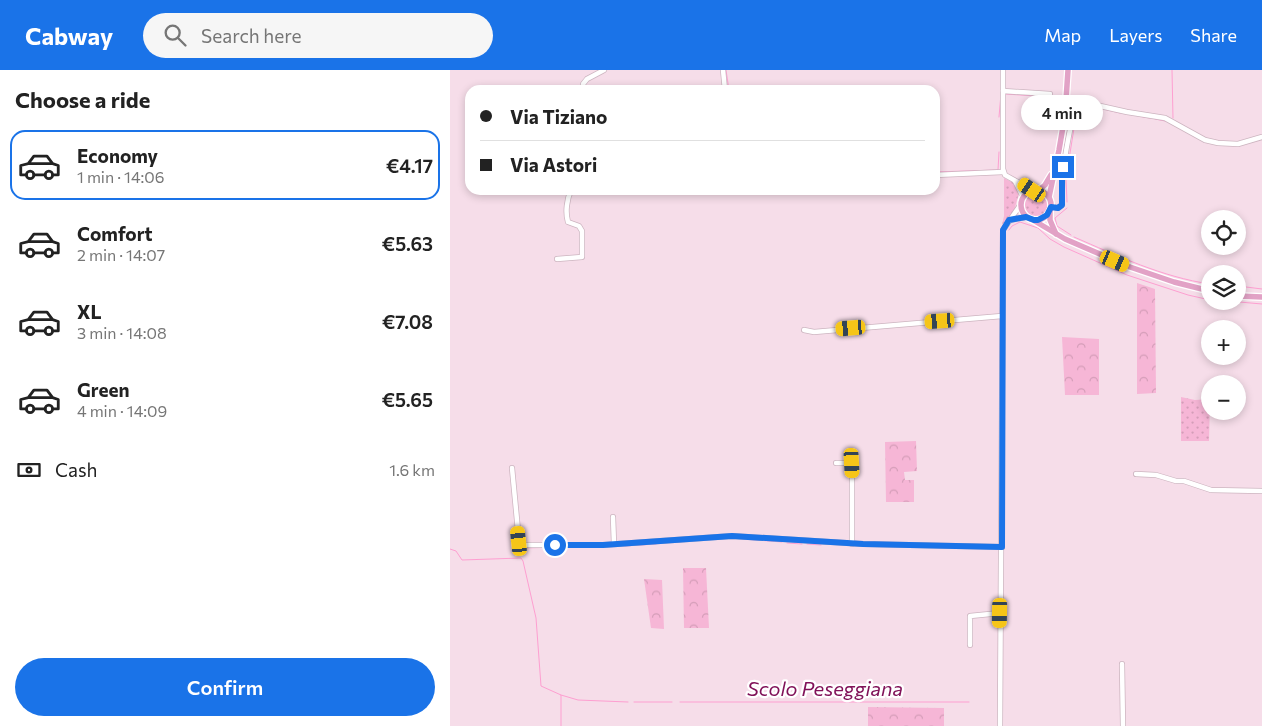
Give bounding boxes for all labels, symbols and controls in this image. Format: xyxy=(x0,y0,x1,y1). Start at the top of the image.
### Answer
search box xyxy=(143,13,493,58)
text: Cabway xyxy=(25,21,113,50)
icon: search xyxy=(161,21,189,49)
text: Search here xyxy=(201,24,302,47)
text: Map xyxy=(1044,24,1081,46)
text: Layers xyxy=(1109,24,1162,46)
text: Share xyxy=(1190,24,1237,46)
text: Choose a ride xyxy=(15,86,150,113)
callout: 4 min xyxy=(1022,94,1104,129)
text: 4 min xyxy=(1042,103,1082,122)
text: Via Tiziano xyxy=(510,105,607,128)
icon: car xyxy=(17,143,62,188)
text: Economy xyxy=(77,144,158,167)
text: Via Astori xyxy=(510,153,597,176)
text: €4.17 xyxy=(386,154,433,177)
route end xyxy=(1052,156,1074,178)
text: 1 min · 14:06 xyxy=(77,167,164,186)
car xyxy=(1015,175,1048,205)
map controls xyxy=(1201,210,1246,420)
button: locate xyxy=(1201,210,1246,255)
icon: car xyxy=(17,221,62,266)
text: Comfort xyxy=(77,222,153,245)
text: €5.63 xyxy=(382,232,433,255)
text: 2 min · 14:07 xyxy=(77,245,165,264)
car xyxy=(1098,248,1131,274)
button: layers xyxy=(1201,265,1246,310)
icon: car xyxy=(17,299,62,344)
text: XL xyxy=(77,300,102,323)
text: €7.08 xyxy=(382,310,433,333)
car xyxy=(924,312,955,330)
car xyxy=(835,319,866,337)
button: + xyxy=(1201,320,1246,365)
text: 3 min · 14:08 xyxy=(77,323,167,342)
button: − xyxy=(1201,375,1246,420)
icon: car xyxy=(17,377,62,422)
text: Green xyxy=(77,378,129,401)
text: €5.65 xyxy=(382,388,433,411)
text: 4 min · 14:09 xyxy=(77,401,167,420)
car xyxy=(843,448,860,478)
icon: cash xyxy=(15,456,43,484)
text: Cash xyxy=(55,458,97,481)
text: 1.6 km xyxy=(389,460,435,479)
car xyxy=(509,525,528,557)
route start xyxy=(544,534,566,556)
car xyxy=(992,598,1007,628)
button: Confirm xyxy=(15,658,435,716)
water label: Scolo Peseggiana xyxy=(747,676,903,700)

